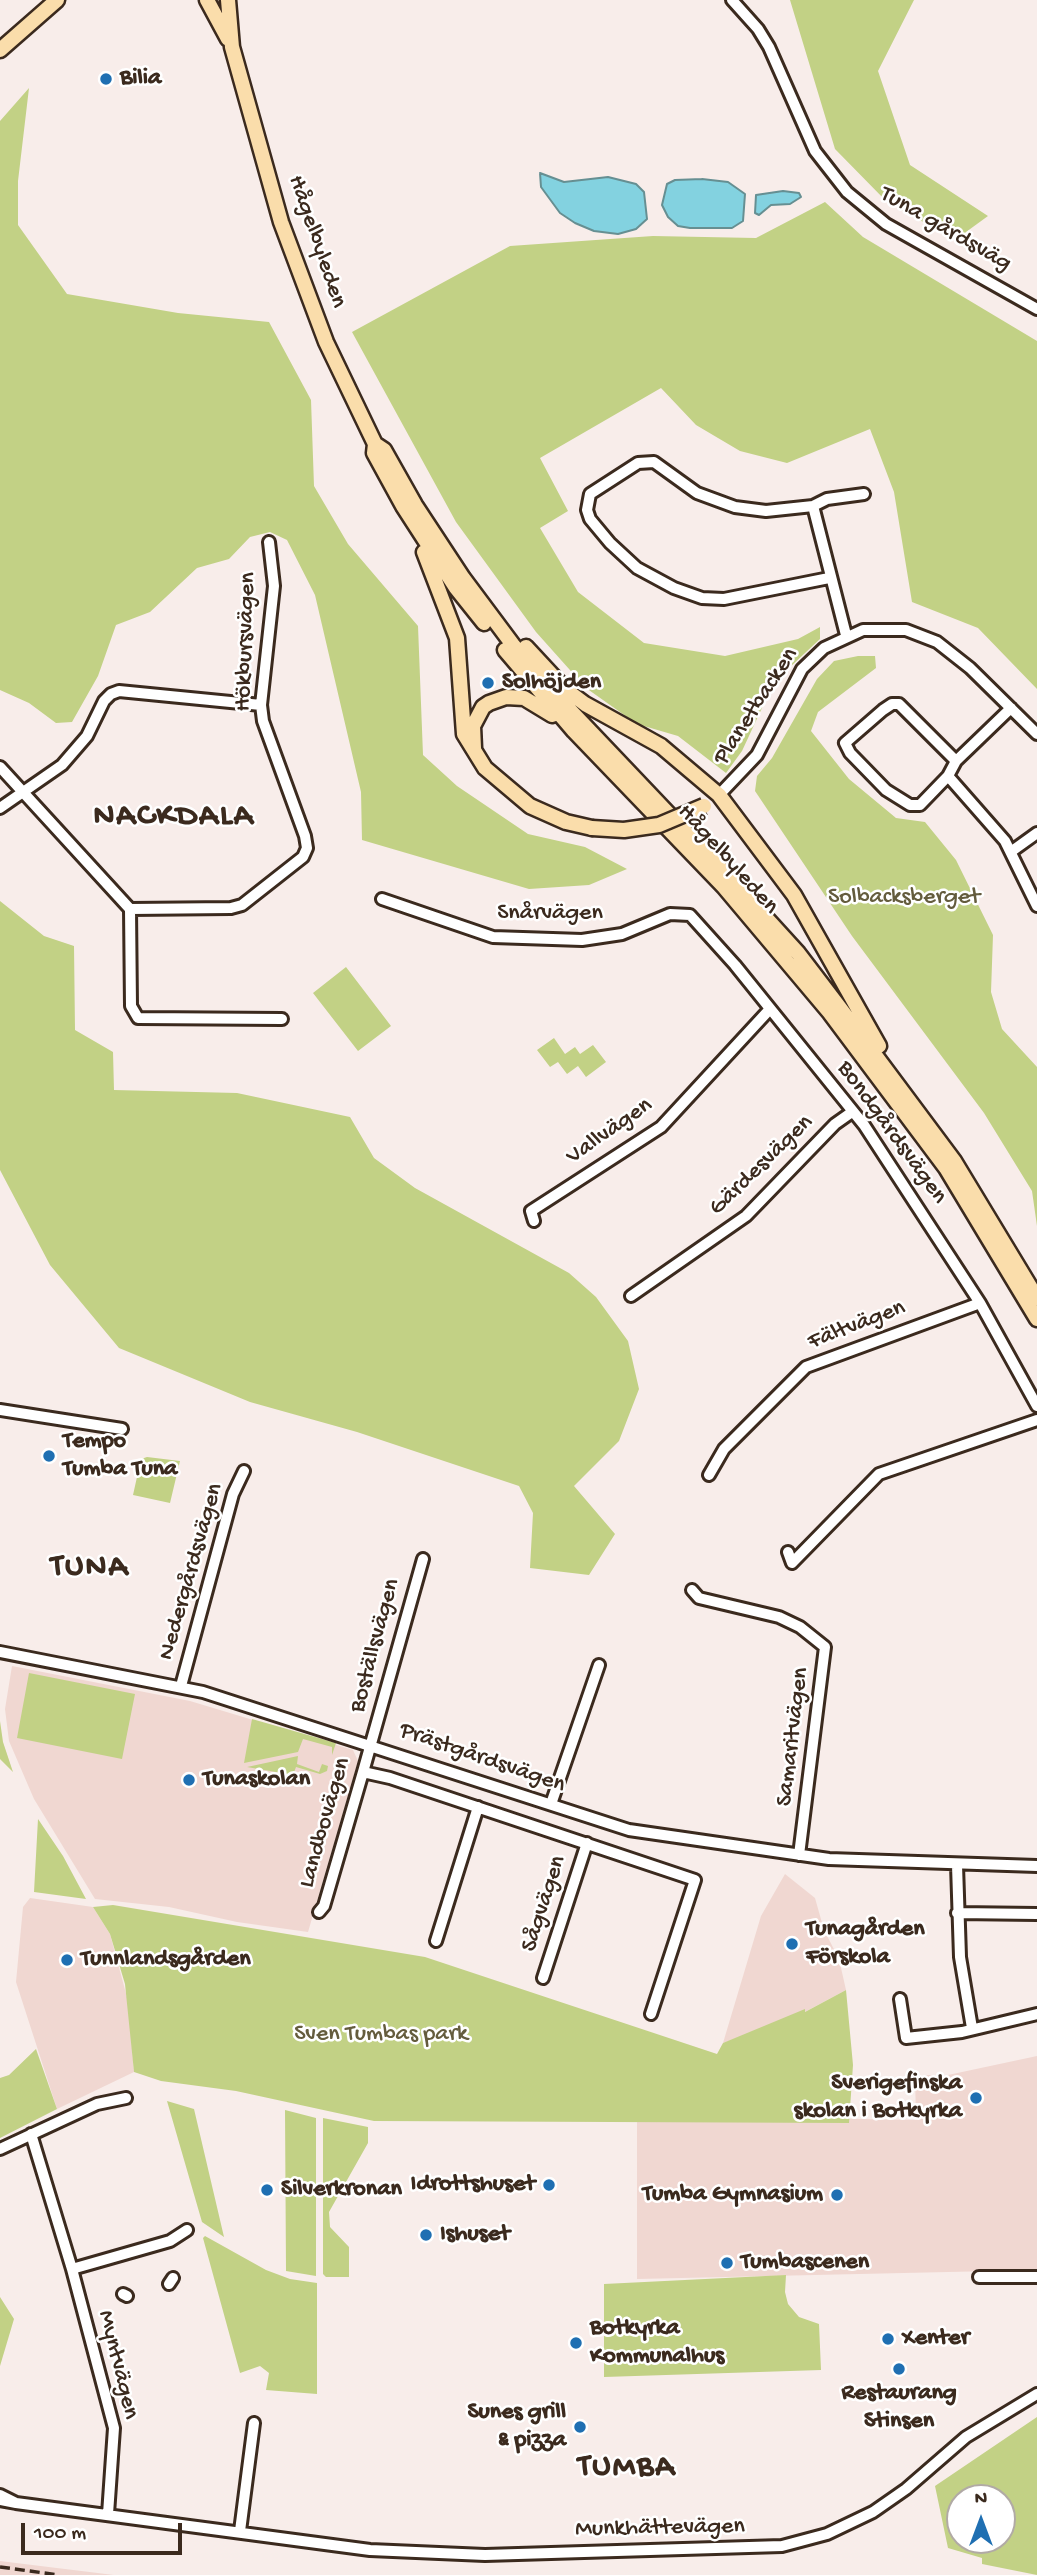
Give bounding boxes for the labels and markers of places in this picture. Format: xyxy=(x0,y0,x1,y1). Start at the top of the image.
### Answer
place label: Bilia xyxy=(120,65,161,93)
marker: Bilia xyxy=(98,71,114,87)
place label: Solhöjden xyxy=(502,669,601,697)
marker: Solhöjden xyxy=(480,675,496,691)
place label: Tempo Tumba Tuna xyxy=(63,1428,177,1484)
marker: Tempo Tumba Tuna xyxy=(41,1448,57,1464)
place label: Tunaskolan xyxy=(203,1766,310,1794)
marker: Tunaskolan xyxy=(181,1772,197,1788)
place label: Tunagården Förskola xyxy=(806,1916,925,1972)
marker: Tunagården Förskola xyxy=(784,1936,800,1952)
place label: Tunnlandsgården xyxy=(81,1946,251,1974)
marker: Tunnlandsgården xyxy=(59,1952,75,1968)
place label: Sverigefinska skolan i Botkyrka xyxy=(794,2070,962,2126)
marker: Sverigefinska skolan i Botkyrka xyxy=(968,2090,984,2106)
place label: Idrottshuset xyxy=(411,2171,535,2199)
place label: Silverkronan xyxy=(281,2176,402,2204)
marker: Idrottshuset xyxy=(541,2177,557,2193)
place label: Tumba Gymnasium xyxy=(643,2181,823,2209)
marker: Silverkronan xyxy=(259,2182,275,2198)
marker: Tumba Gymnasium xyxy=(829,2187,845,2203)
place label: Ishuset xyxy=(440,2221,510,2249)
marker: Ishuset xyxy=(418,2227,434,2243)
place label: Tumbascenen xyxy=(741,2249,869,2277)
marker: Tumbascenen xyxy=(719,2255,735,2271)
place label: Botkyrka Kommunalhus xyxy=(590,2315,724,2371)
place label: Xenter xyxy=(902,2325,969,2353)
marker: Xenter xyxy=(880,2331,896,2347)
marker: Botkyrka Kommunalhus xyxy=(568,2335,584,2351)
marker: Restaurang Stinsen xyxy=(891,2361,907,2377)
place label: Restaurang Stinsen xyxy=(841,2380,957,2436)
place label: Sunes grill & pizza xyxy=(467,2399,566,2455)
marker: Sunes grill & pizza xyxy=(572,2419,588,2435)

